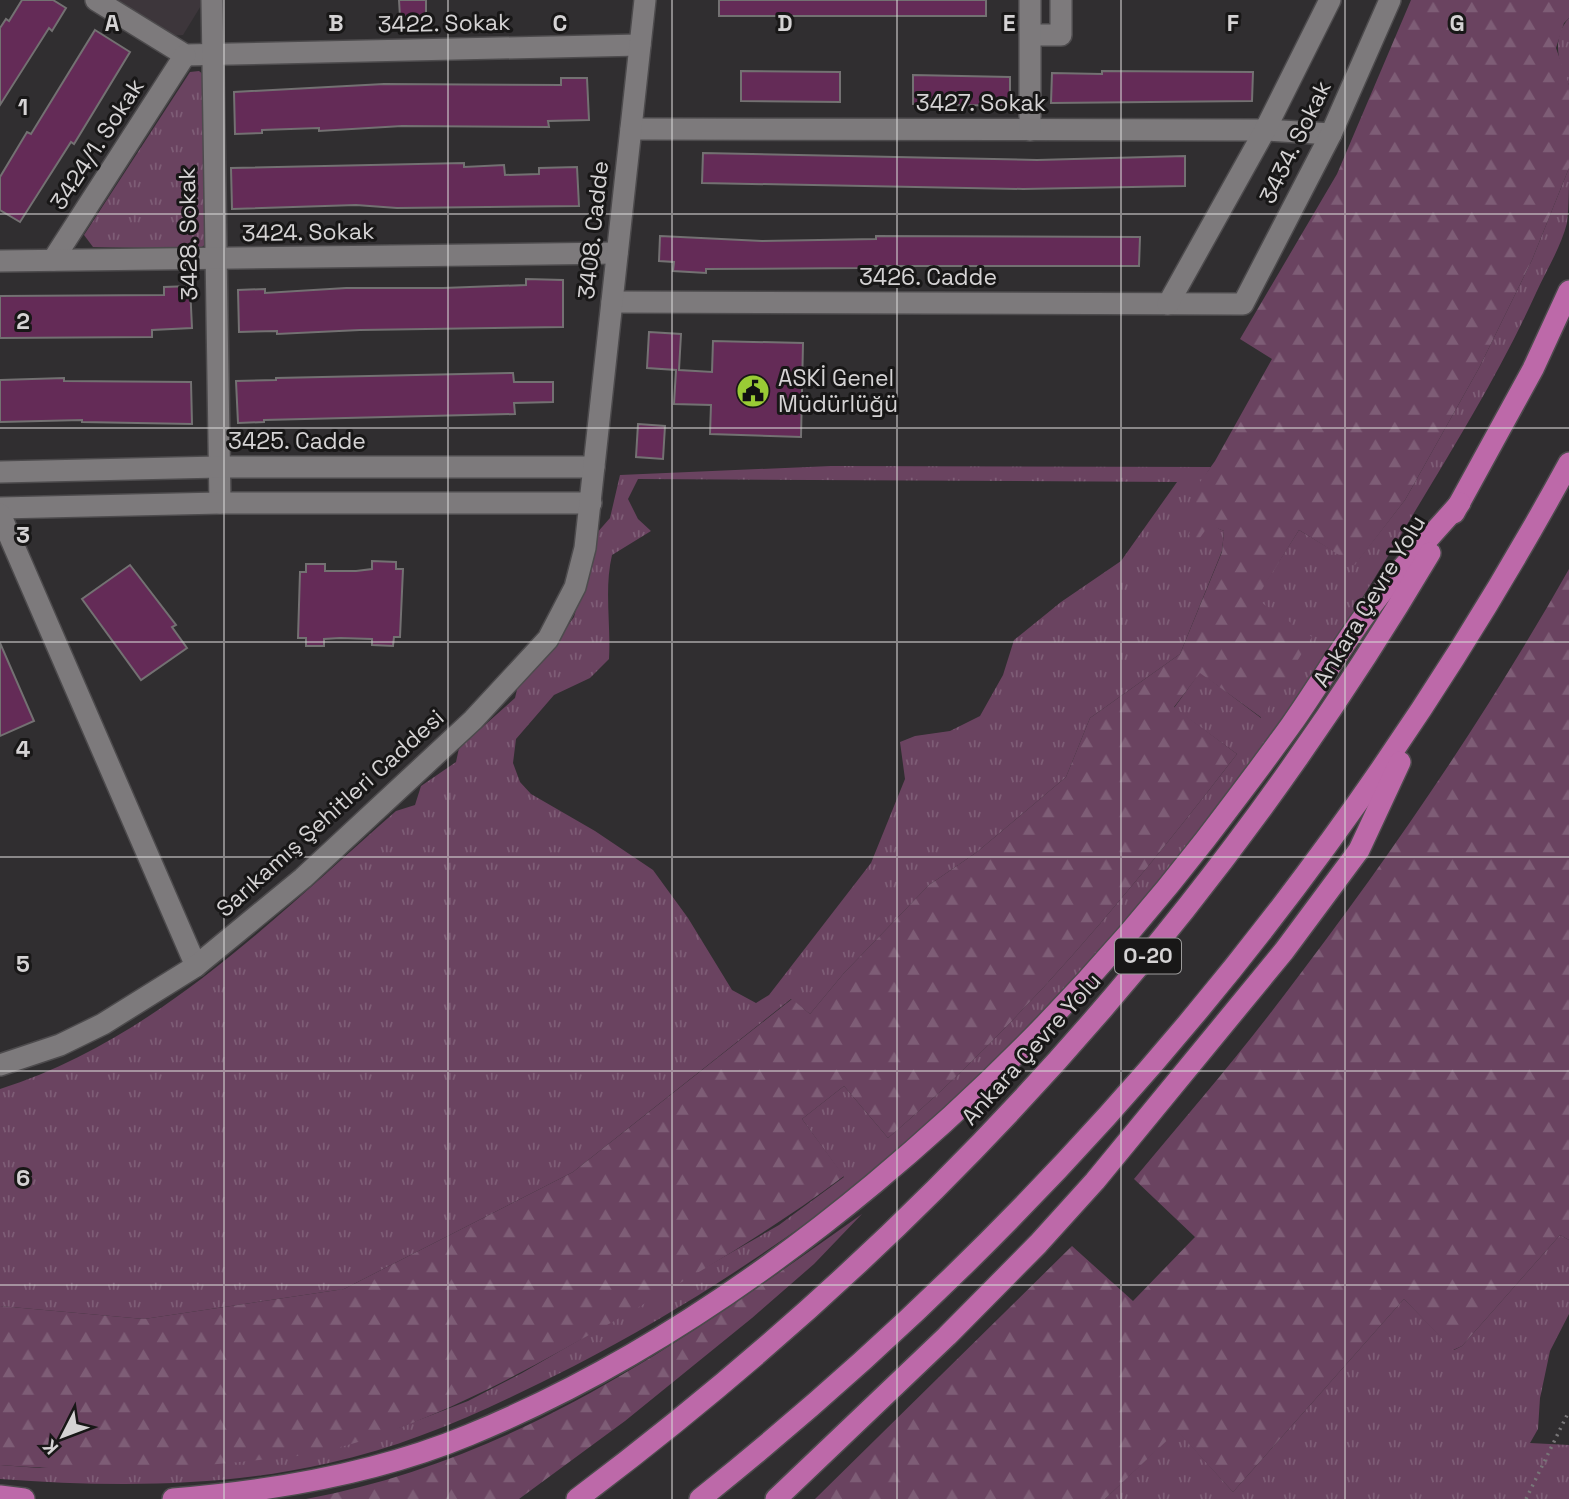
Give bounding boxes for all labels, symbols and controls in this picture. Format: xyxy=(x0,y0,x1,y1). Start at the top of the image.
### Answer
street label: 3422. Sokak xyxy=(377,7,511,39)
text: A xyxy=(105,8,120,38)
text: B xyxy=(328,8,344,38)
text: C xyxy=(553,8,567,38)
text: D xyxy=(777,8,793,38)
text: E xyxy=(1003,8,1015,38)
text: F xyxy=(1227,8,1239,38)
text: G xyxy=(1449,8,1465,38)
street label: 3424/1. Sokak xyxy=(43,73,151,215)
street label: 3434. Sokak xyxy=(1252,75,1338,209)
street label: 3427. Sokak xyxy=(916,88,1046,118)
text: 1 xyxy=(18,92,28,122)
street label: 3408. Cadde xyxy=(571,159,615,301)
street label: 3428. Sokak xyxy=(172,167,204,301)
street label: 3424. Sokak xyxy=(241,216,375,248)
street label: 3426. Cadde xyxy=(859,262,997,292)
text: 2 xyxy=(16,306,30,336)
place label: ASKİ Genel Müdürlüğü xyxy=(778,363,898,419)
public building icon: ASKİ Genel Müdürlüğü xyxy=(734,372,772,410)
street label: 3425. Cadde xyxy=(228,426,366,456)
street label: Ankara Çevre Yolu xyxy=(1306,510,1432,692)
text: 3 xyxy=(16,520,30,550)
street label: Sarıkamış Şehitleri Caddesi xyxy=(210,703,450,923)
text: 4 xyxy=(16,734,31,764)
road number: O-20 xyxy=(1115,939,1181,974)
text: 5 xyxy=(16,949,30,979)
street label: Ankara Çevre Yolu xyxy=(955,966,1107,1132)
text: 6 xyxy=(16,1163,30,1193)
north arrow xyxy=(28,1401,98,1471)
text: K xyxy=(37,1434,64,1460)

